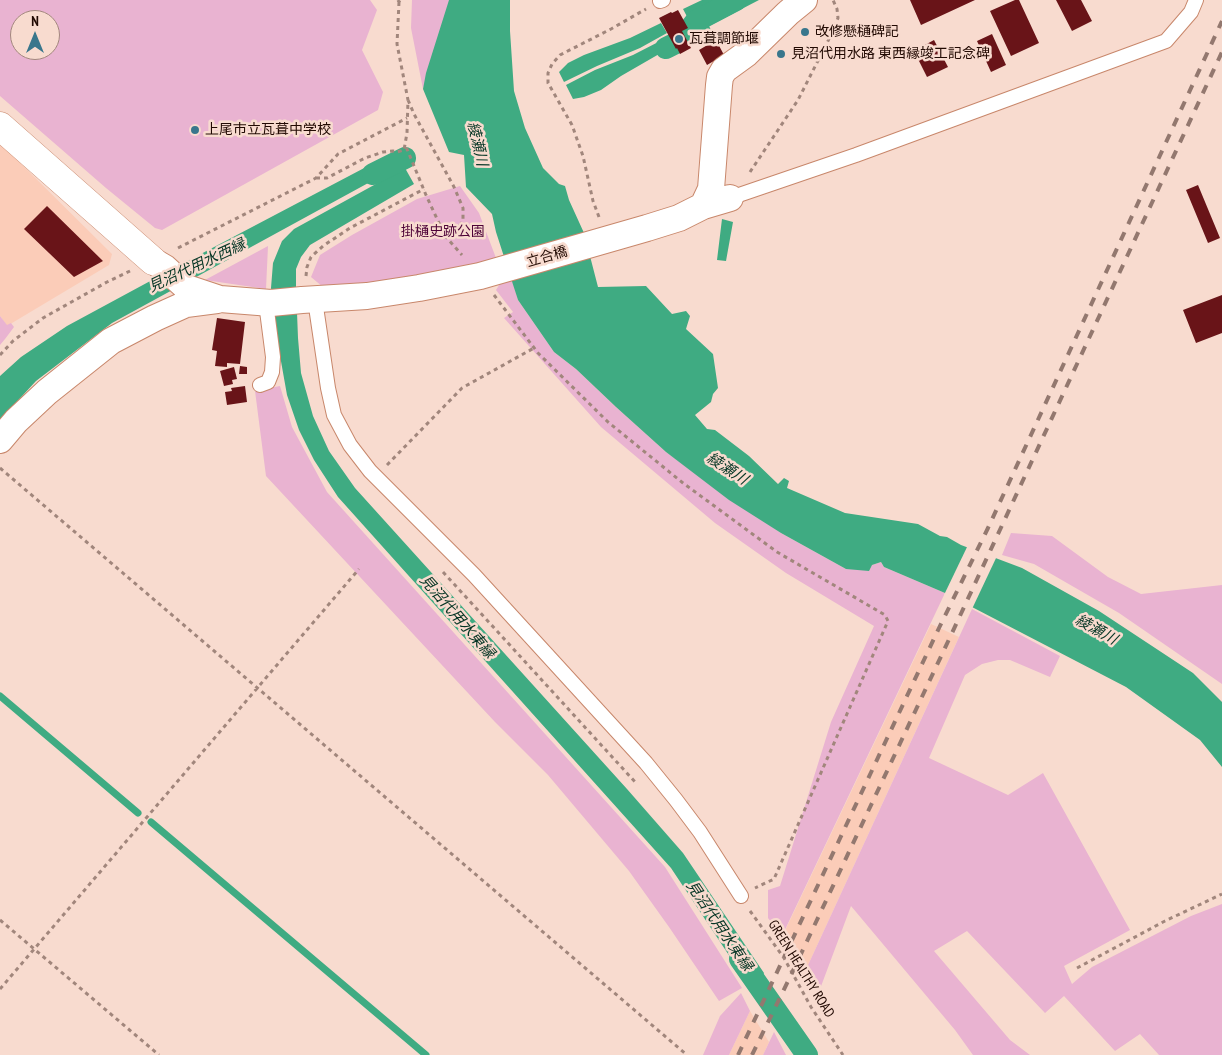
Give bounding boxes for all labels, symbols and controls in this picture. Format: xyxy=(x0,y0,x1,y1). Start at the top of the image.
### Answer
north arrow xyxy=(10,10,60,60)
text: N xyxy=(31,12,39,30)
place label: 改修懸樋碑記 xyxy=(815,24,899,40)
marker: 改修懸樋碑記 xyxy=(799,26,811,38)
place label: 瓦葺調節堰 xyxy=(689,31,759,47)
marker: 瓦葺調節堰 xyxy=(673,33,685,45)
place label: 見沼代用水路 東西縁竣工記念碑 xyxy=(791,46,990,62)
marker: 見沼代用水路 東西縁竣工記念碑 xyxy=(775,48,787,60)
water label: 綾瀬川 xyxy=(463,120,491,168)
place label: 上尾市立瓦葺中学校 xyxy=(205,122,331,138)
marker: 上尾市立瓦葺中学校 xyxy=(189,124,201,136)
park label: 掛樋史跡公園 xyxy=(401,224,485,240)
water label: 見沼代用水西縁 xyxy=(146,236,248,296)
street label: 立合橋 xyxy=(524,243,570,271)
water label: 綾瀬川 xyxy=(703,449,751,489)
water label: 見沼代用水東縁 xyxy=(416,571,498,663)
water label: 綾瀬川 xyxy=(1072,611,1120,649)
water label: 見沼代用水東縁 xyxy=(682,877,756,975)
street label: GREEN HEALTHY ROAD xyxy=(764,917,838,1021)

